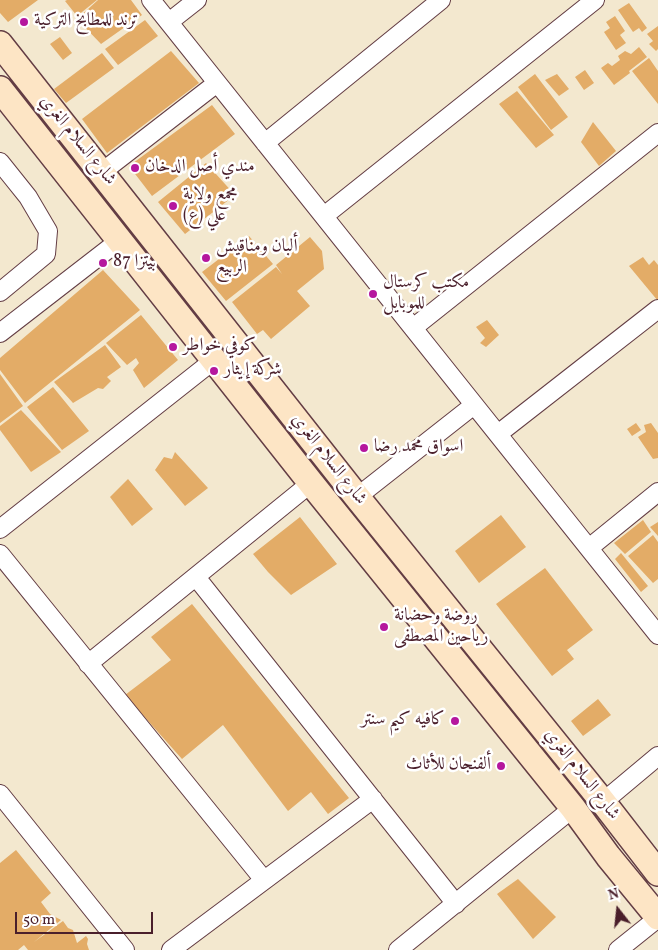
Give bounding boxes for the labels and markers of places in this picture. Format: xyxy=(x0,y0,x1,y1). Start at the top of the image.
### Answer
place label: ترند للمطابخ التركية xyxy=(34,11,138,33)
marker: ترند للمطابخ التركية xyxy=(18,16,30,28)
place label: مندي أصل الدخان xyxy=(145,157,255,179)
marker: مندي أصل الدخان xyxy=(129,162,141,174)
place label: مجمع ولاية علي (ع) xyxy=(183,185,238,228)
marker: مجمع ولاية علي (ع) xyxy=(167,200,179,212)
place label: ألبان ومناقيش الربيع xyxy=(216,237,298,280)
place label: بيتزا 87 xyxy=(113,252,156,274)
marker: ألبان ومناقيش الربيع xyxy=(200,252,212,264)
marker: بيتزا 87 xyxy=(97,257,109,269)
place label: مكتب كرستال للموبايل xyxy=(383,273,469,316)
marker: مكتب كرستال للموبايل xyxy=(367,288,379,300)
place label: كوفي خواطر xyxy=(183,336,256,358)
marker: كوفي خواطر xyxy=(167,341,179,353)
place label: شركة إيثار xyxy=(224,360,282,382)
marker: شركة إيثار xyxy=(208,365,220,377)
place label: اسواق محمد رضا xyxy=(374,437,463,459)
marker: اسواق محمد رضا xyxy=(358,442,370,454)
place label: روضة وحضانة رياحين المصطفى xyxy=(394,606,489,649)
marker: روضة وحضانة رياحين المصطفى xyxy=(378,621,390,633)
place label: كافيه كيم سنتر xyxy=(361,710,445,732)
marker: كافيه كيم سنتر xyxy=(449,715,461,727)
place label: ألفنجان للأثاث xyxy=(406,755,491,777)
marker: ألفنجان للأثاث xyxy=(495,760,507,772)

